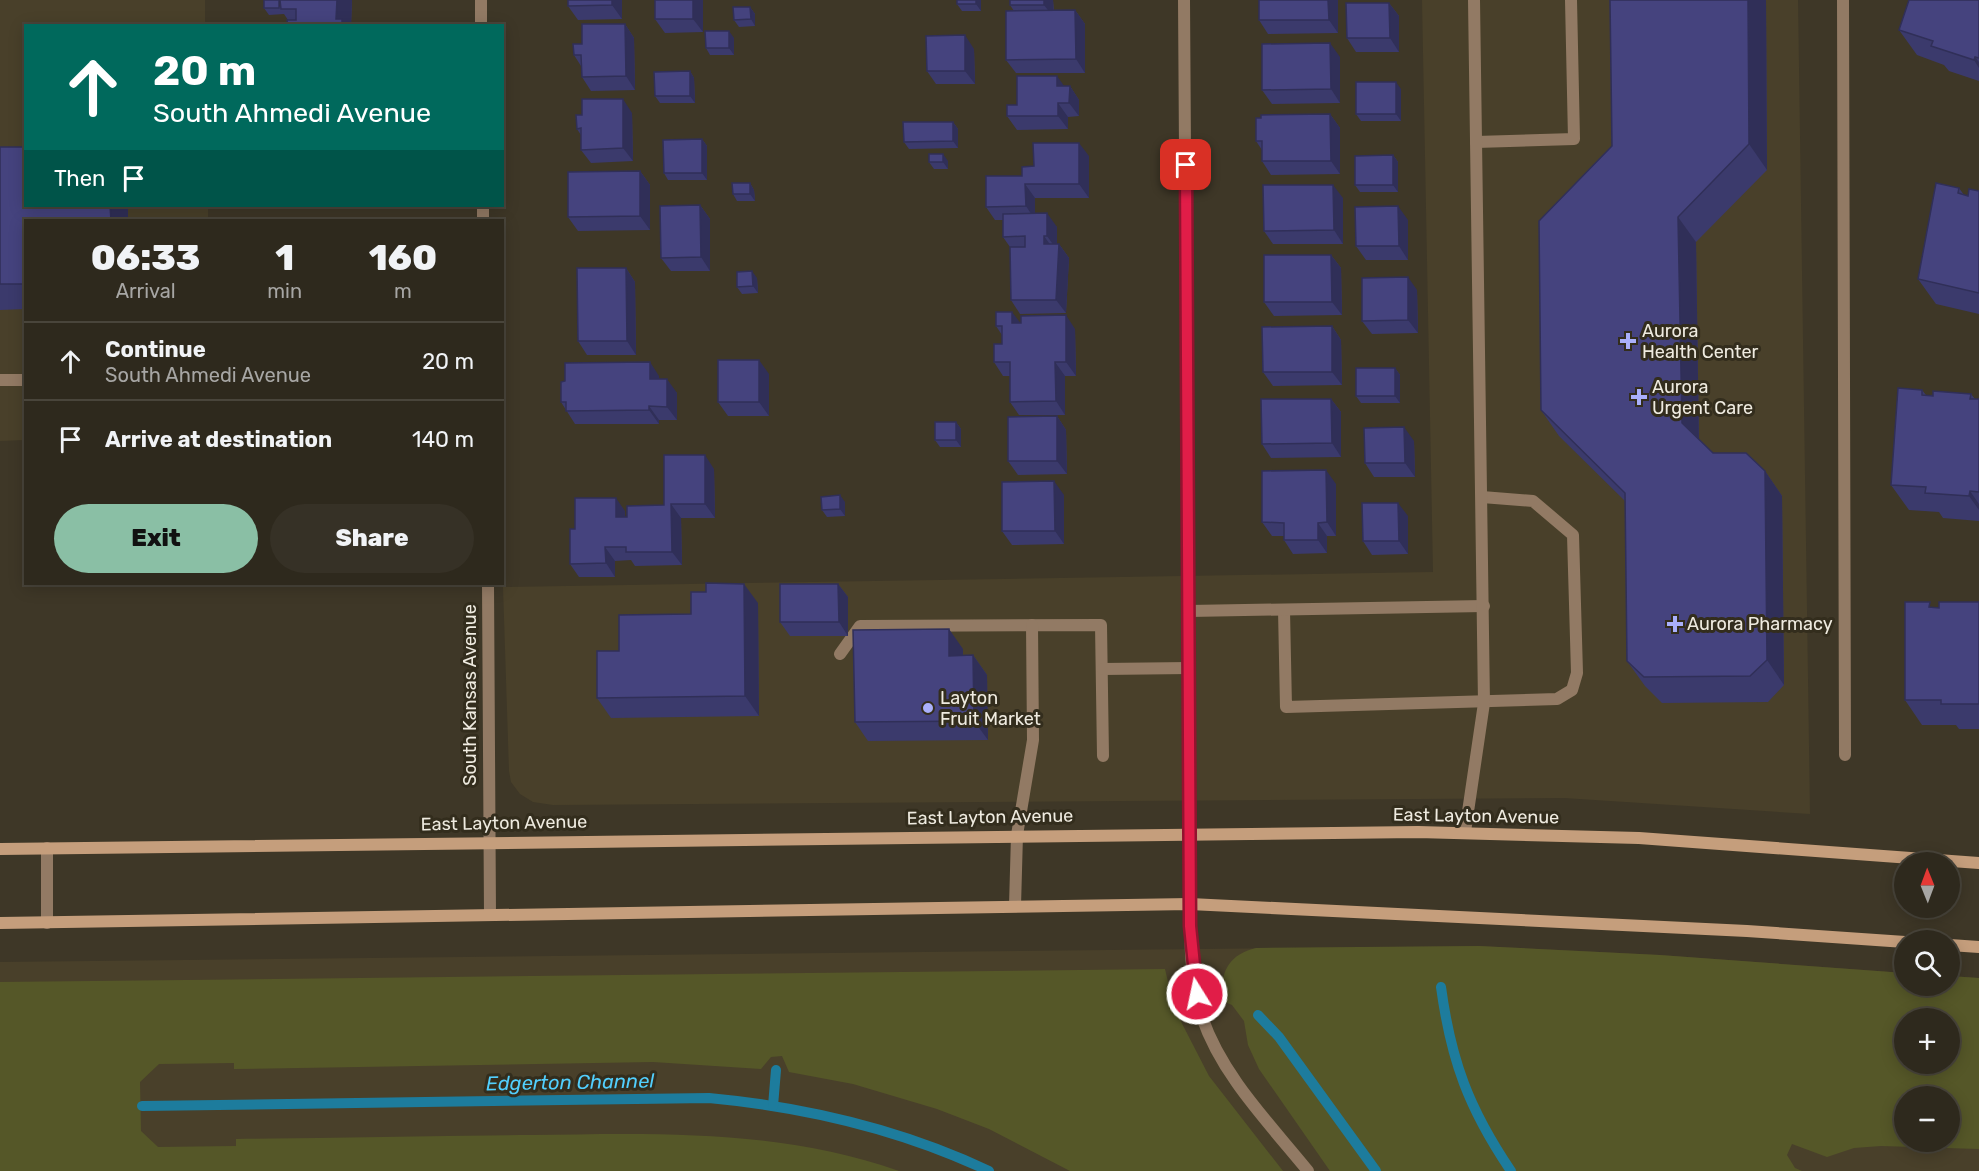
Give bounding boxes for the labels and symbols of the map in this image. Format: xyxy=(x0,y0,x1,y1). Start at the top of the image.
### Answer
pin xyxy=(1160,139,1211,190)
place label: Aurora Health Center xyxy=(1642,320,1759,363)
marker: Aurora Health Center xyxy=(1619,332,1637,350)
place label: Aurora Urgent Care xyxy=(1652,376,1753,419)
marker: Aurora Urgent Care xyxy=(1630,388,1648,406)
street label: South Kansas Avenue xyxy=(459,604,481,786)
place label: Aurora Pharmacy xyxy=(1687,613,1833,635)
marker: Aurora Pharmacy xyxy=(1668,617,1682,631)
place label: Layton Fruit Market xyxy=(940,687,1041,730)
marker: Layton Fruit Market xyxy=(921,701,935,715)
street label: East Layton Avenue xyxy=(1393,804,1559,828)
street label: East Layton Avenue xyxy=(907,805,1073,829)
street label: East Layton Avenue xyxy=(421,811,587,835)
north arrow xyxy=(1894,852,1960,918)
position arrow xyxy=(1165,962,1229,1026)
water label: Edgerton Channel xyxy=(486,1069,655,1095)

